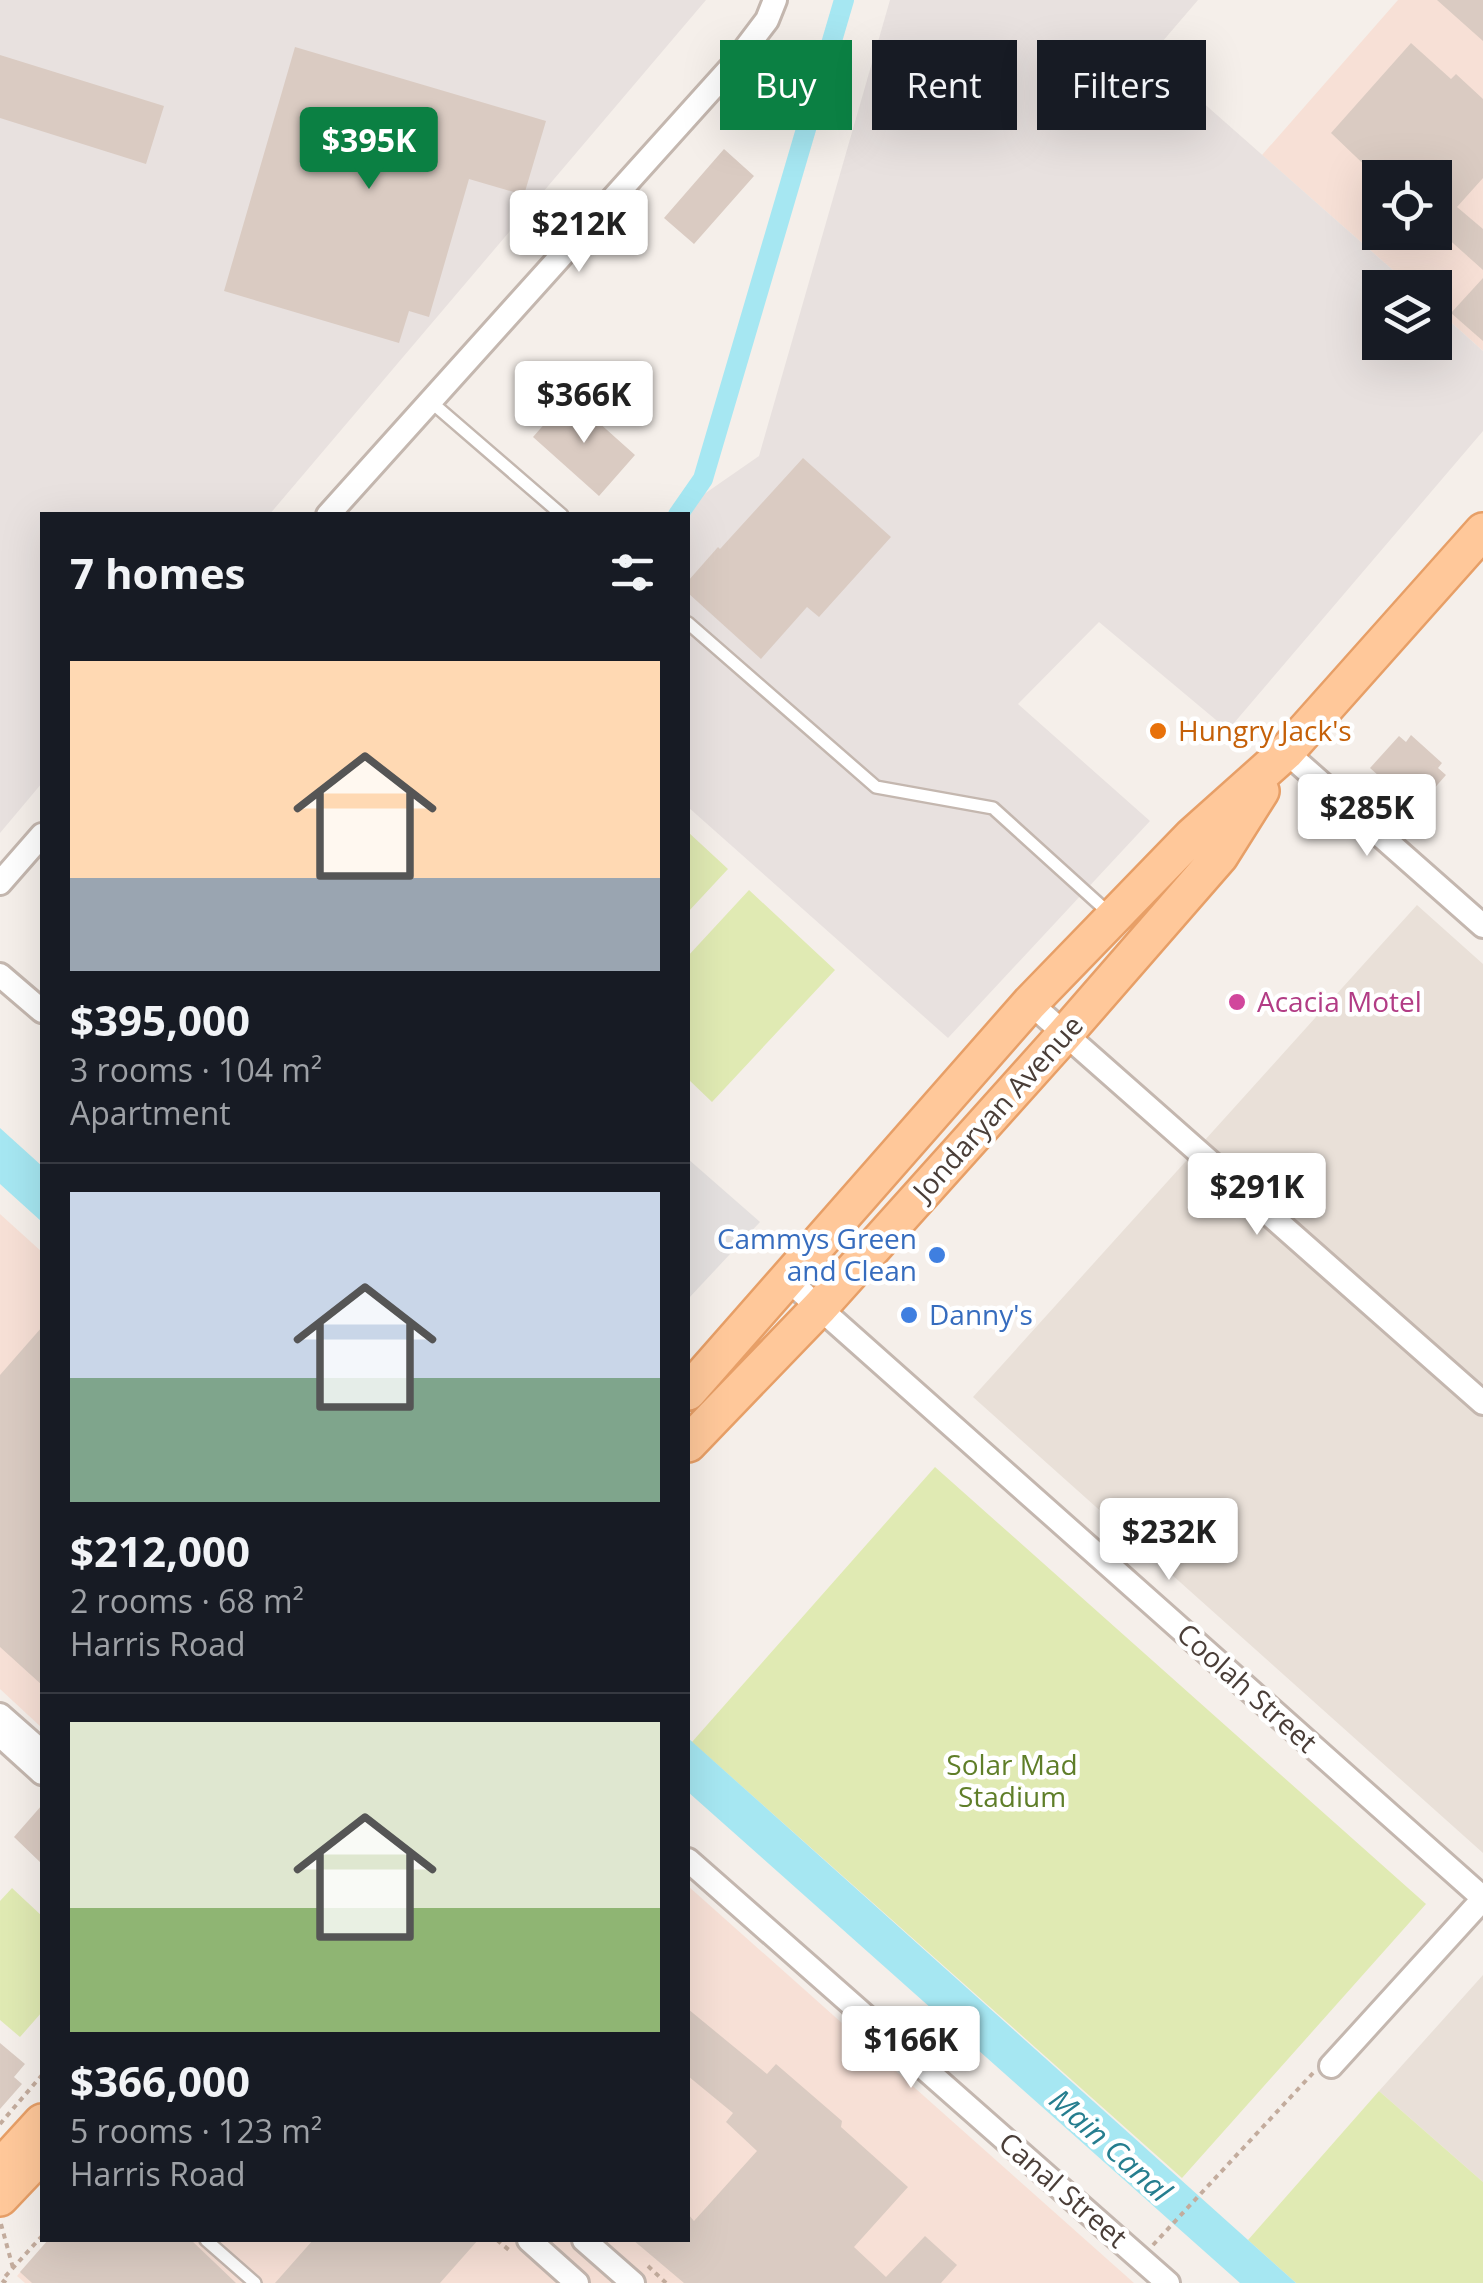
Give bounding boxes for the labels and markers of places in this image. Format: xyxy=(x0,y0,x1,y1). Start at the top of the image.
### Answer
pin: $395K xyxy=(299,107,439,192)
pin: $212K xyxy=(509,190,649,275)
pin: $366K xyxy=(514,361,654,446)
place label: Hungry Jack's xyxy=(1178,711,1352,749)
marker: Hungry Jack's xyxy=(1147,720,1169,742)
pin: $285K xyxy=(1297,774,1437,859)
place label: Acacia Motel xyxy=(1257,982,1422,1020)
marker: Acacia Motel xyxy=(1226,991,1248,1013)
pin: $291K xyxy=(1187,1153,1327,1238)
place label: Cammys Green and Clean xyxy=(717,1219,917,1289)
marker: Cammys Green and Clean xyxy=(926,1244,948,1266)
place label: Danny's xyxy=(929,1295,1033,1333)
marker: Danny's xyxy=(898,1304,920,1326)
pin: $232K xyxy=(1099,1498,1239,1583)
pin: $166K xyxy=(841,2006,981,2091)

